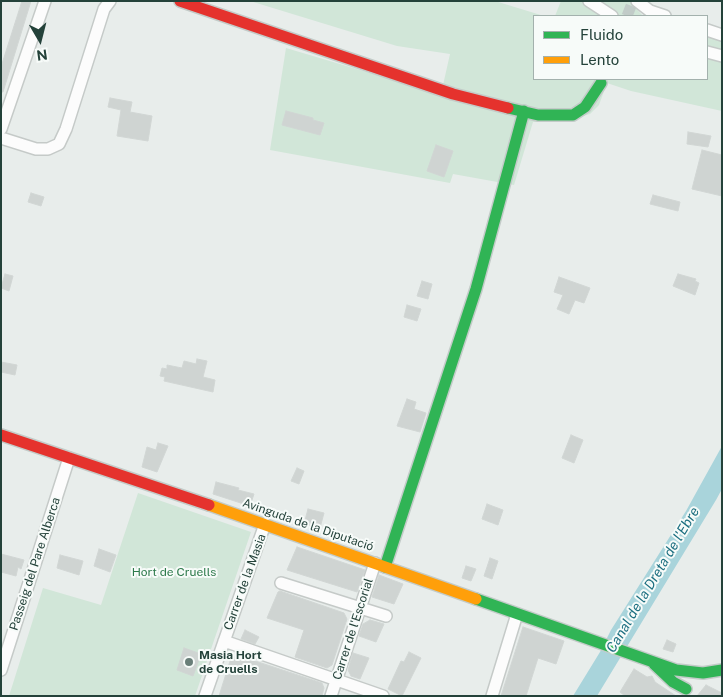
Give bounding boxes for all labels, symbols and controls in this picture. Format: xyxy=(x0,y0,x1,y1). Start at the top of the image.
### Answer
north arrow xyxy=(15,15,65,65)
legend xyxy=(533,15,708,80)
text: Fluido xyxy=(580,26,623,43)
text: N xyxy=(36,46,49,64)
text: Lento xyxy=(580,51,619,68)
street label: Passeig del Pare Alberca xyxy=(7,496,63,632)
street label: Avinguda de la Diputació xyxy=(241,496,375,554)
water label: Canal de la Dreta de l'Ebre xyxy=(603,504,703,656)
street label: Carrer de la Masia xyxy=(221,532,269,632)
park label: Hort de Cruells xyxy=(132,565,216,579)
street label: Carrer de l'Escorial xyxy=(330,576,376,682)
place label: Masia Hort de Cruells xyxy=(199,648,262,676)
marker: Masia Hort de Cruells xyxy=(183,656,195,668)

